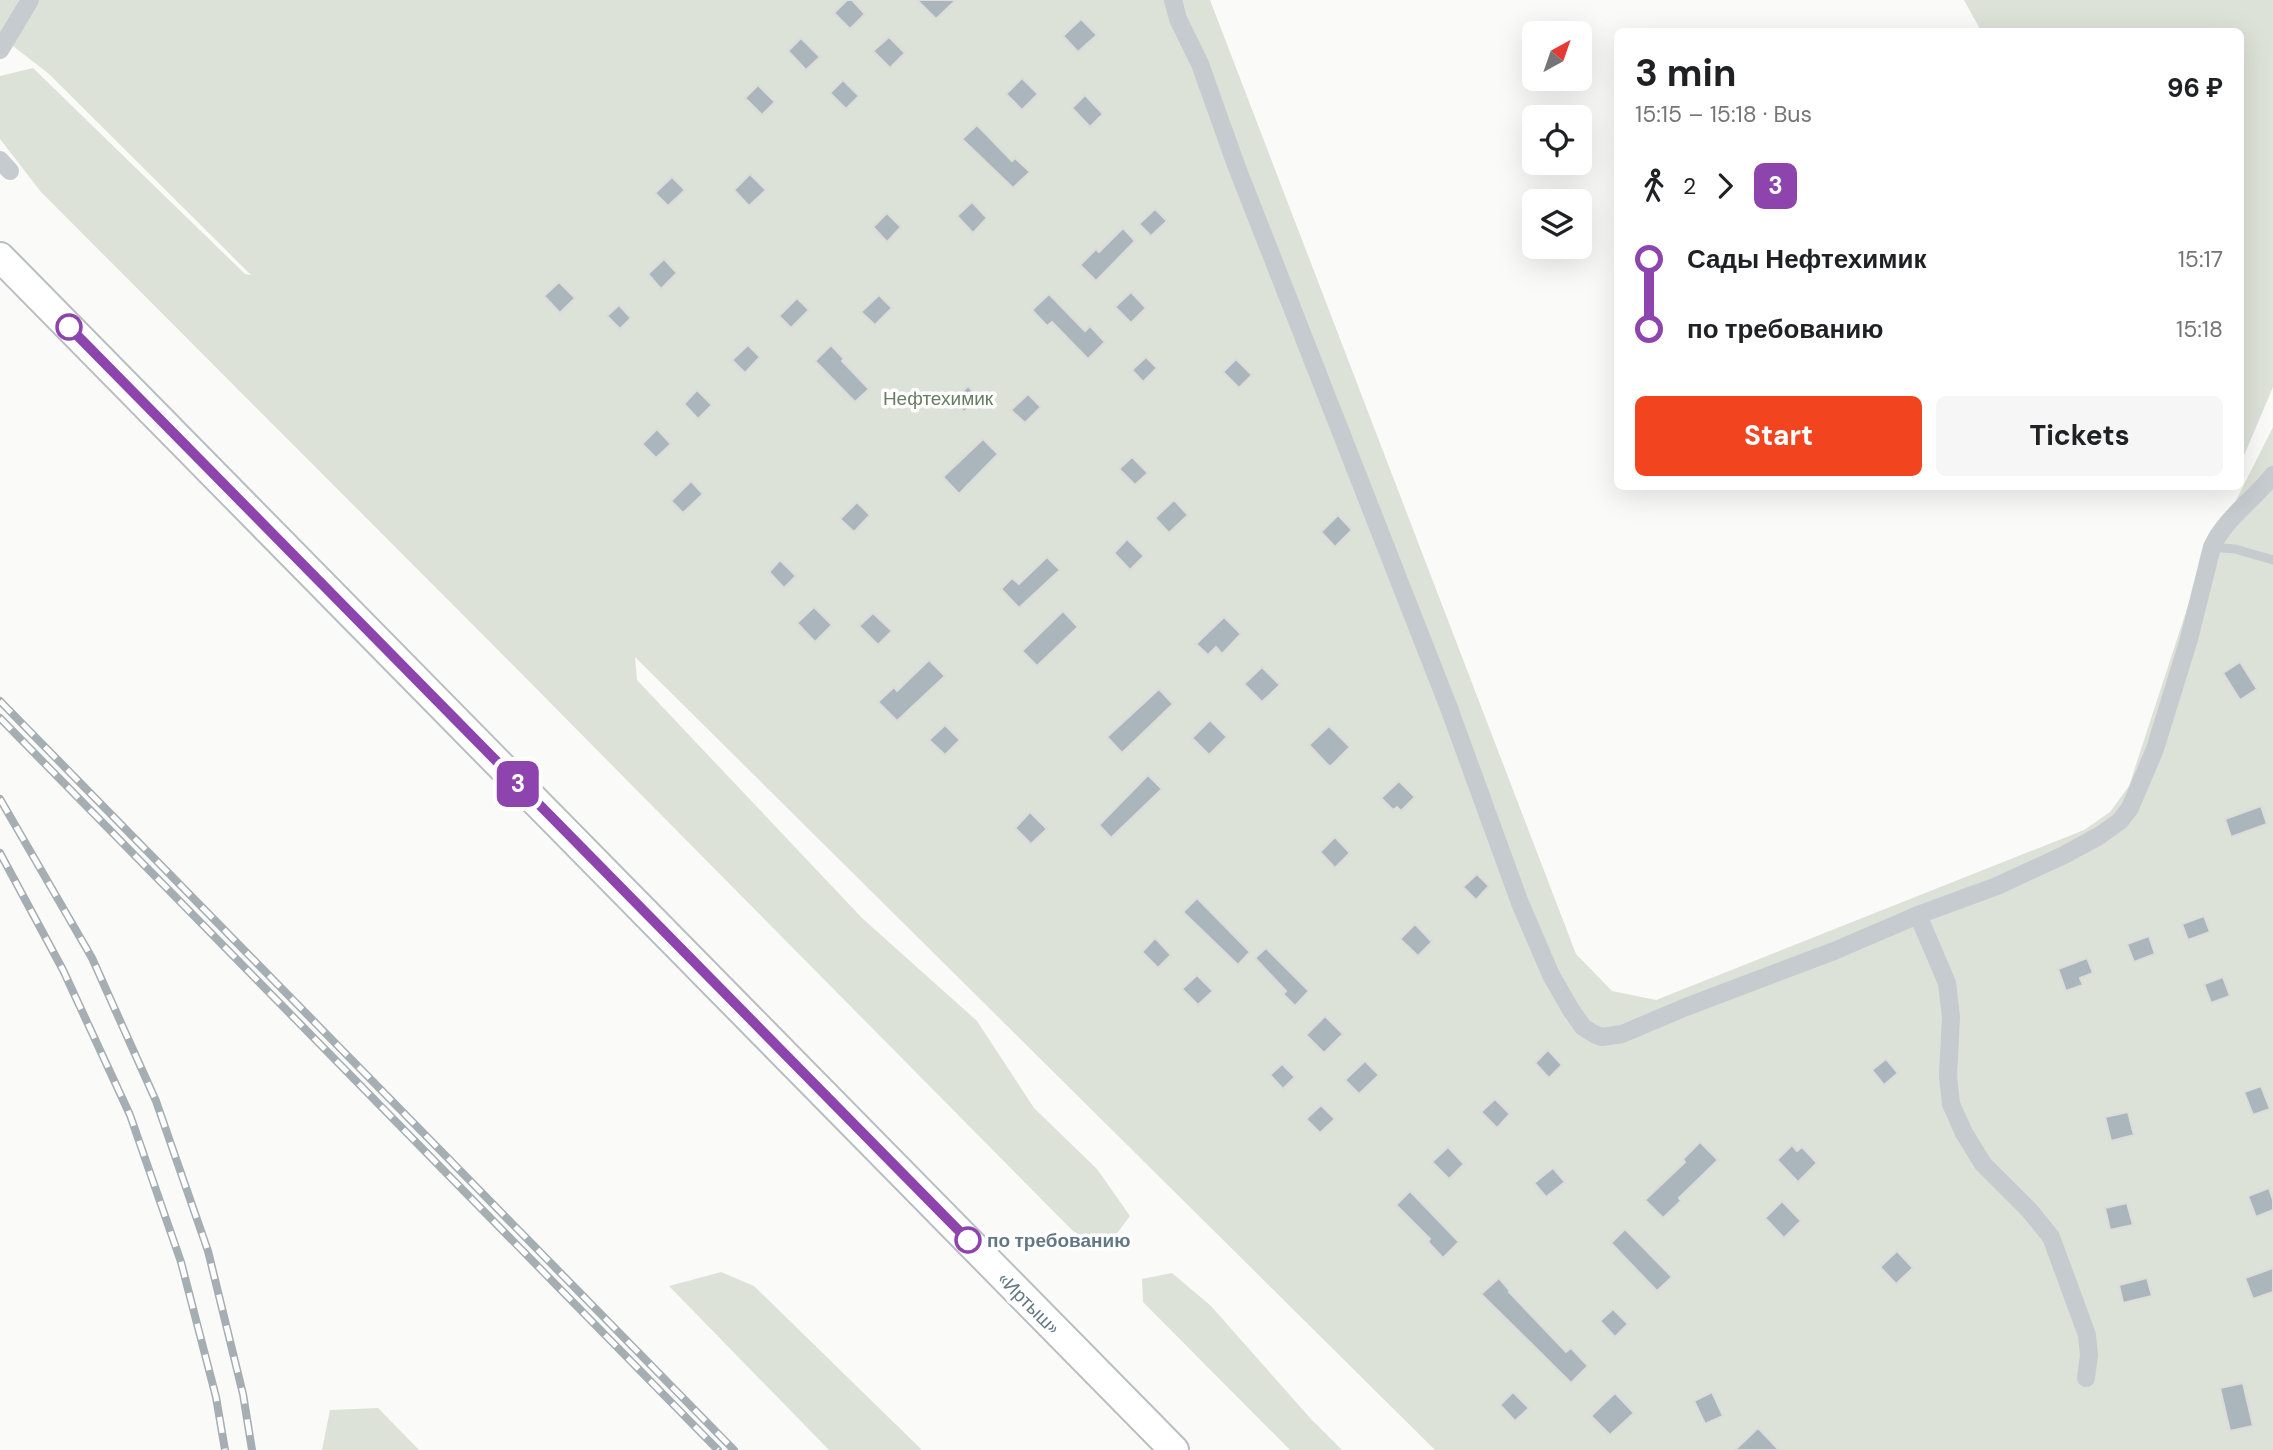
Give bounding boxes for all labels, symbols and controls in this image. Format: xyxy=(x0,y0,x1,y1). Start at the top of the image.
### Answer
north arrow xyxy=(1522,21,1592,91)
map controls xyxy=(1522,21,1592,259)
text: 3 min xyxy=(1635,48,1736,98)
text: 96 ₽ xyxy=(2167,71,2223,105)
text: 15:15 – 15:18 · Bus xyxy=(1635,99,1812,129)
button: locate xyxy=(1522,105,1592,175)
icon: walk xyxy=(1635,167,1673,205)
icon: forward xyxy=(1706,167,1744,205)
text: 3 xyxy=(1768,170,1783,201)
text: 2 xyxy=(1683,171,1696,201)
button: layers xyxy=(1522,189,1592,259)
text: Сады Нефтехимик xyxy=(1687,242,1927,276)
text: 15:17 xyxy=(2178,244,2223,274)
text: по требованию xyxy=(1687,312,1883,346)
unlabelled marker xyxy=(56,314,82,340)
text: 15:18 xyxy=(2176,314,2223,344)
park label: Нефтехимик xyxy=(883,386,994,411)
button: Start xyxy=(1635,396,1922,476)
button: Tickets xyxy=(1936,396,2223,476)
line badge: 3 xyxy=(495,761,541,807)
text: 3 xyxy=(511,768,525,799)
marker: по требованию xyxy=(955,1227,981,1253)
place label: по требованию xyxy=(987,1228,1131,1253)
street label: «Иртыш» xyxy=(992,1267,1065,1340)

